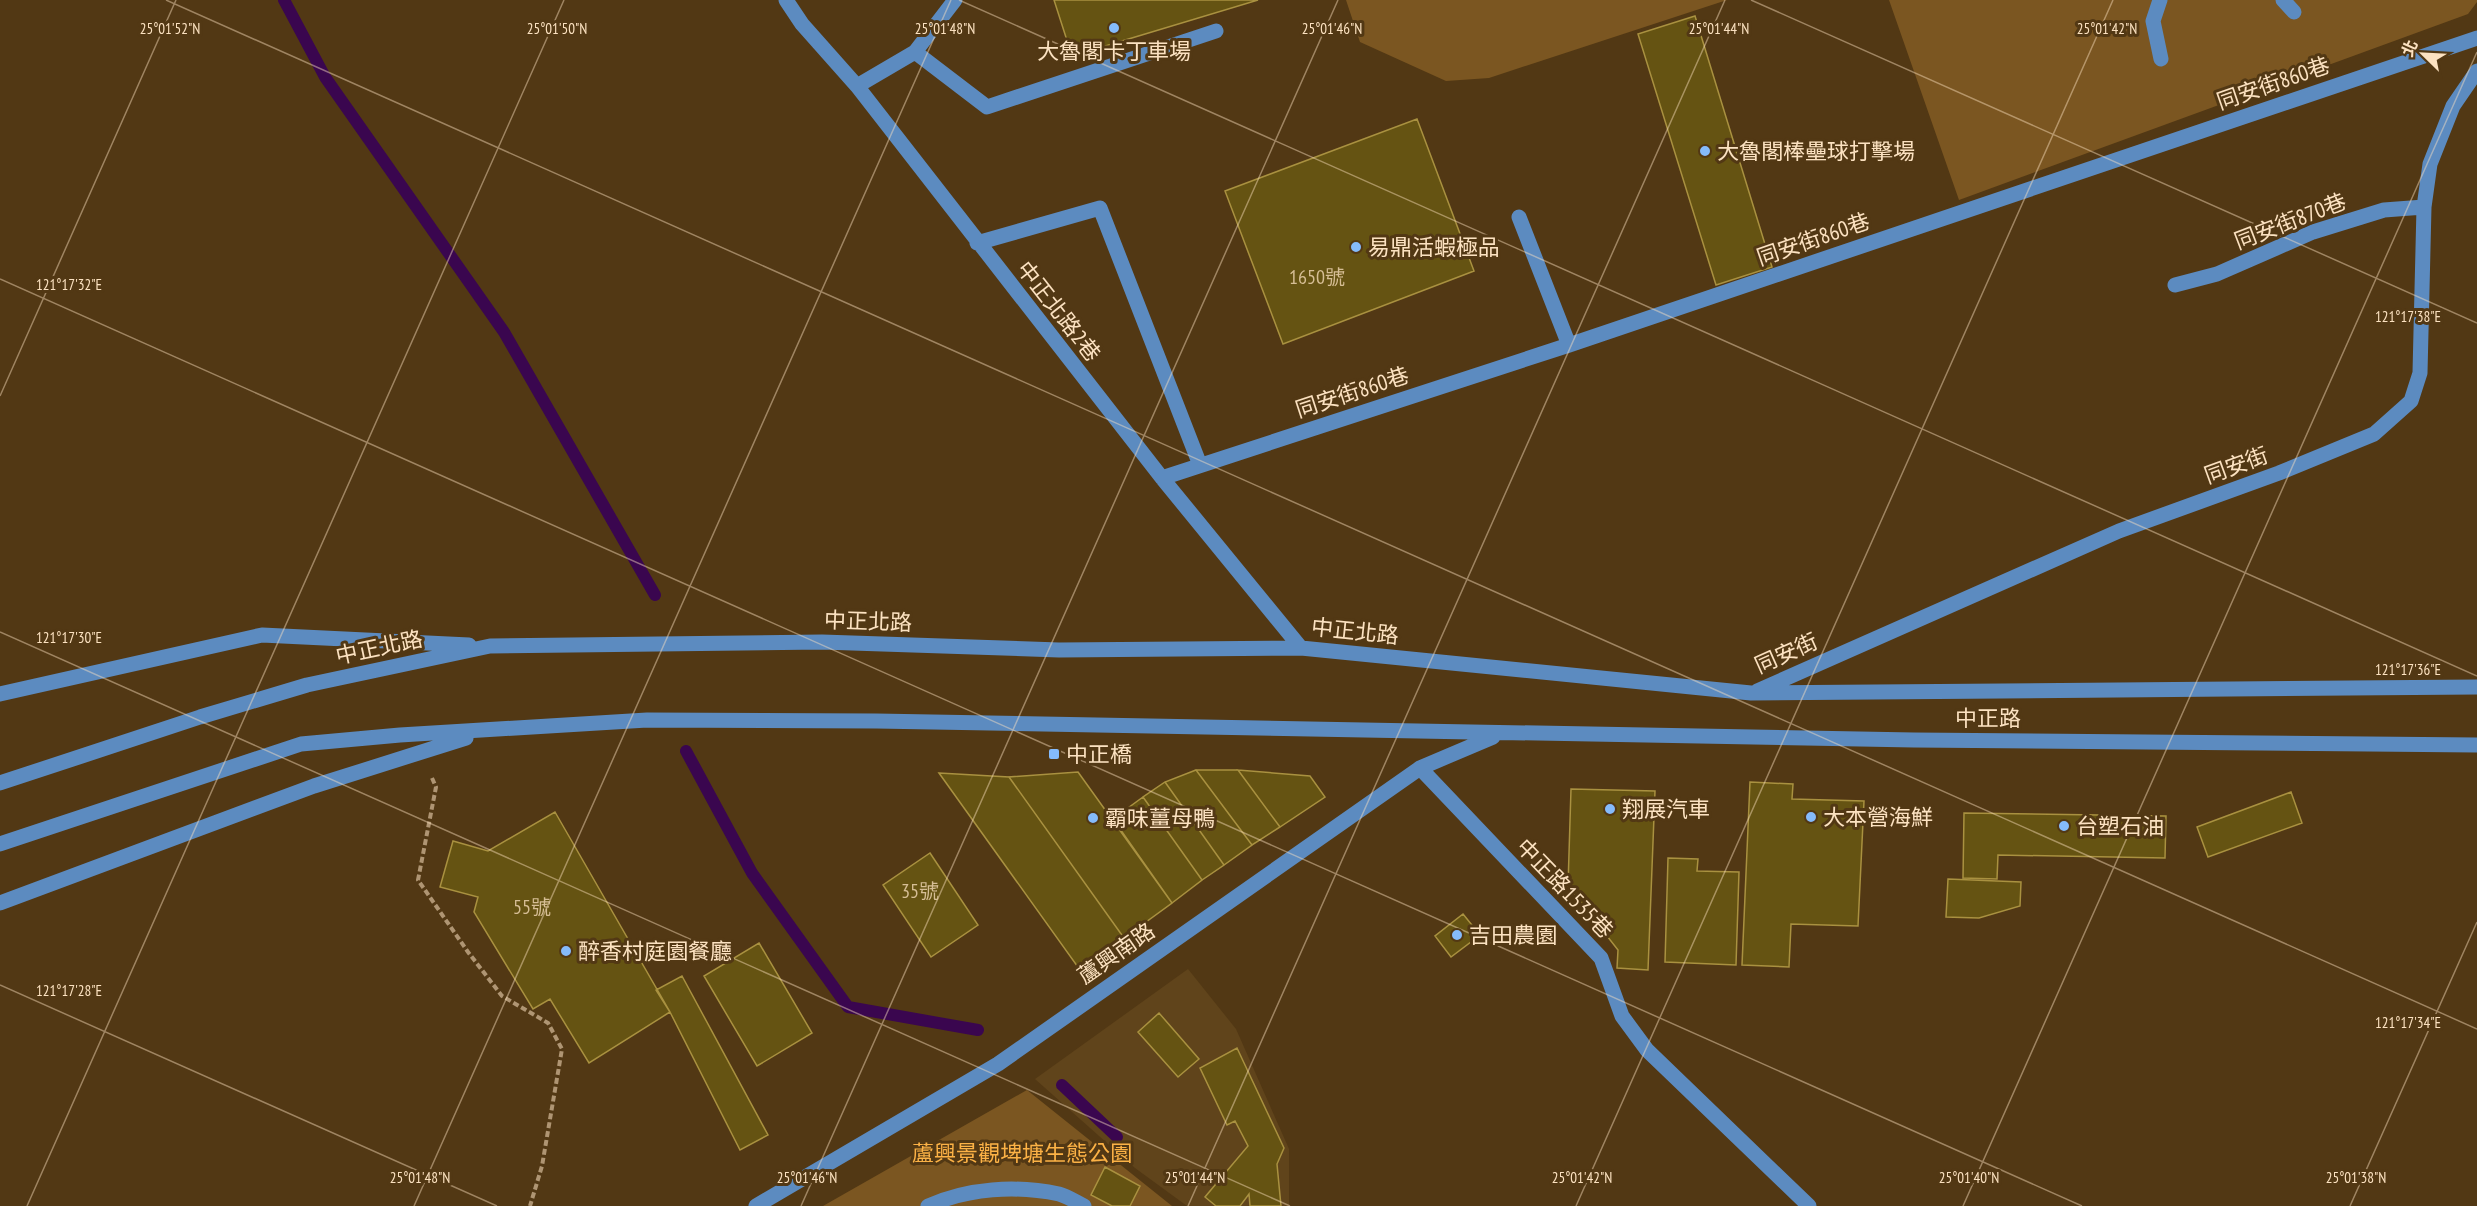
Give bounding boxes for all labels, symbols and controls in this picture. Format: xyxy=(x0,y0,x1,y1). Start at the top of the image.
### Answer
text: 25°01'52"N xyxy=(140,19,200,38)
text: 25°01'50"N xyxy=(527,19,587,38)
text: 25°01'48"N xyxy=(915,19,975,38)
text: 25°01'46"N xyxy=(1302,19,1362,38)
text: 25°01'44"N xyxy=(1689,19,1749,38)
text: 25°01'42"N xyxy=(2077,19,2137,38)
marker: 大魯閣卡丁車場 xyxy=(1107,21,1121,35)
north arrow xyxy=(2393,24,2453,84)
place label: 大魯閣卡丁車場 xyxy=(1037,37,1191,65)
text: 北 xyxy=(2397,37,2422,59)
street label: 同安街860巷 xyxy=(2213,51,2333,115)
place label: 大魯閣棒壘球打擊場 xyxy=(1717,137,1915,165)
marker: 大魯閣棒壘球打擊場 xyxy=(1698,144,1712,158)
street label: 同安街870巷 xyxy=(2230,187,2350,255)
street label: 同安街860巷 xyxy=(1753,207,1873,271)
place label: 易鼎活蝦極品 xyxy=(1368,233,1500,261)
marker: 易鼎活蝦極品 xyxy=(1349,240,1363,254)
street label: 中正北路2巷 xyxy=(1011,255,1107,367)
house number: 1650號 xyxy=(1289,264,1345,290)
text: 121°17'32"E xyxy=(36,275,102,294)
text: 121°17'38"E xyxy=(2375,307,2441,326)
street label: 同安街860巷 xyxy=(1292,360,1412,424)
street label: 同安街 xyxy=(2200,441,2272,489)
street label: 中正北路 xyxy=(824,605,912,637)
street label: 中正北路 xyxy=(1310,612,1400,650)
street label: 中正北路 xyxy=(333,624,425,670)
street label: 同安街 xyxy=(1750,627,1822,679)
text: 121°17'30"E xyxy=(36,628,102,647)
text: 121°17'36"E xyxy=(2375,660,2441,679)
street label: 中正路 xyxy=(1955,704,2021,732)
place label: 中正橋 xyxy=(1066,740,1132,768)
marker: 中正橋 xyxy=(1047,747,1061,761)
place label: 翔展汽車 xyxy=(1622,795,1710,823)
marker: 翔展汽車 xyxy=(1603,802,1617,816)
place label: 大本營海鮮 xyxy=(1823,803,1933,831)
place label: 霸味薑母鴨 xyxy=(1105,804,1215,832)
marker: 大本營海鮮 xyxy=(1804,810,1818,824)
marker: 霸味薑母鴨 xyxy=(1086,811,1100,825)
place label: 台塑石油 xyxy=(2076,812,2164,840)
marker: 台塑石油 xyxy=(2057,819,2071,833)
street label: 中正路1535巷 xyxy=(1511,832,1619,944)
house number: 35號 xyxy=(901,878,939,904)
house number: 55號 xyxy=(513,894,551,920)
street label: 蘆興南路 xyxy=(1072,916,1160,990)
place label: 吉田農園 xyxy=(1469,921,1557,949)
marker: 吉田農園 xyxy=(1450,928,1464,942)
place label: 醉香村庭園餐廳 xyxy=(578,937,732,965)
marker: 醉香村庭園餐廳 xyxy=(559,944,573,958)
text: 121°17'28"E xyxy=(36,981,102,1000)
text: 121°17'34"E xyxy=(2375,1013,2441,1032)
park label: 蘆興景觀埤塘生態公園 xyxy=(912,1139,1132,1167)
text: 25°01'48"N xyxy=(390,1168,450,1187)
text: 25°01'46"N xyxy=(777,1168,837,1187)
text: 25°01'44"N xyxy=(1165,1168,1225,1187)
text: 25°01'42"N xyxy=(1552,1168,1612,1187)
text: 25°01'40"N xyxy=(1939,1168,1999,1187)
text: 25°01'38"N xyxy=(2326,1168,2386,1187)

